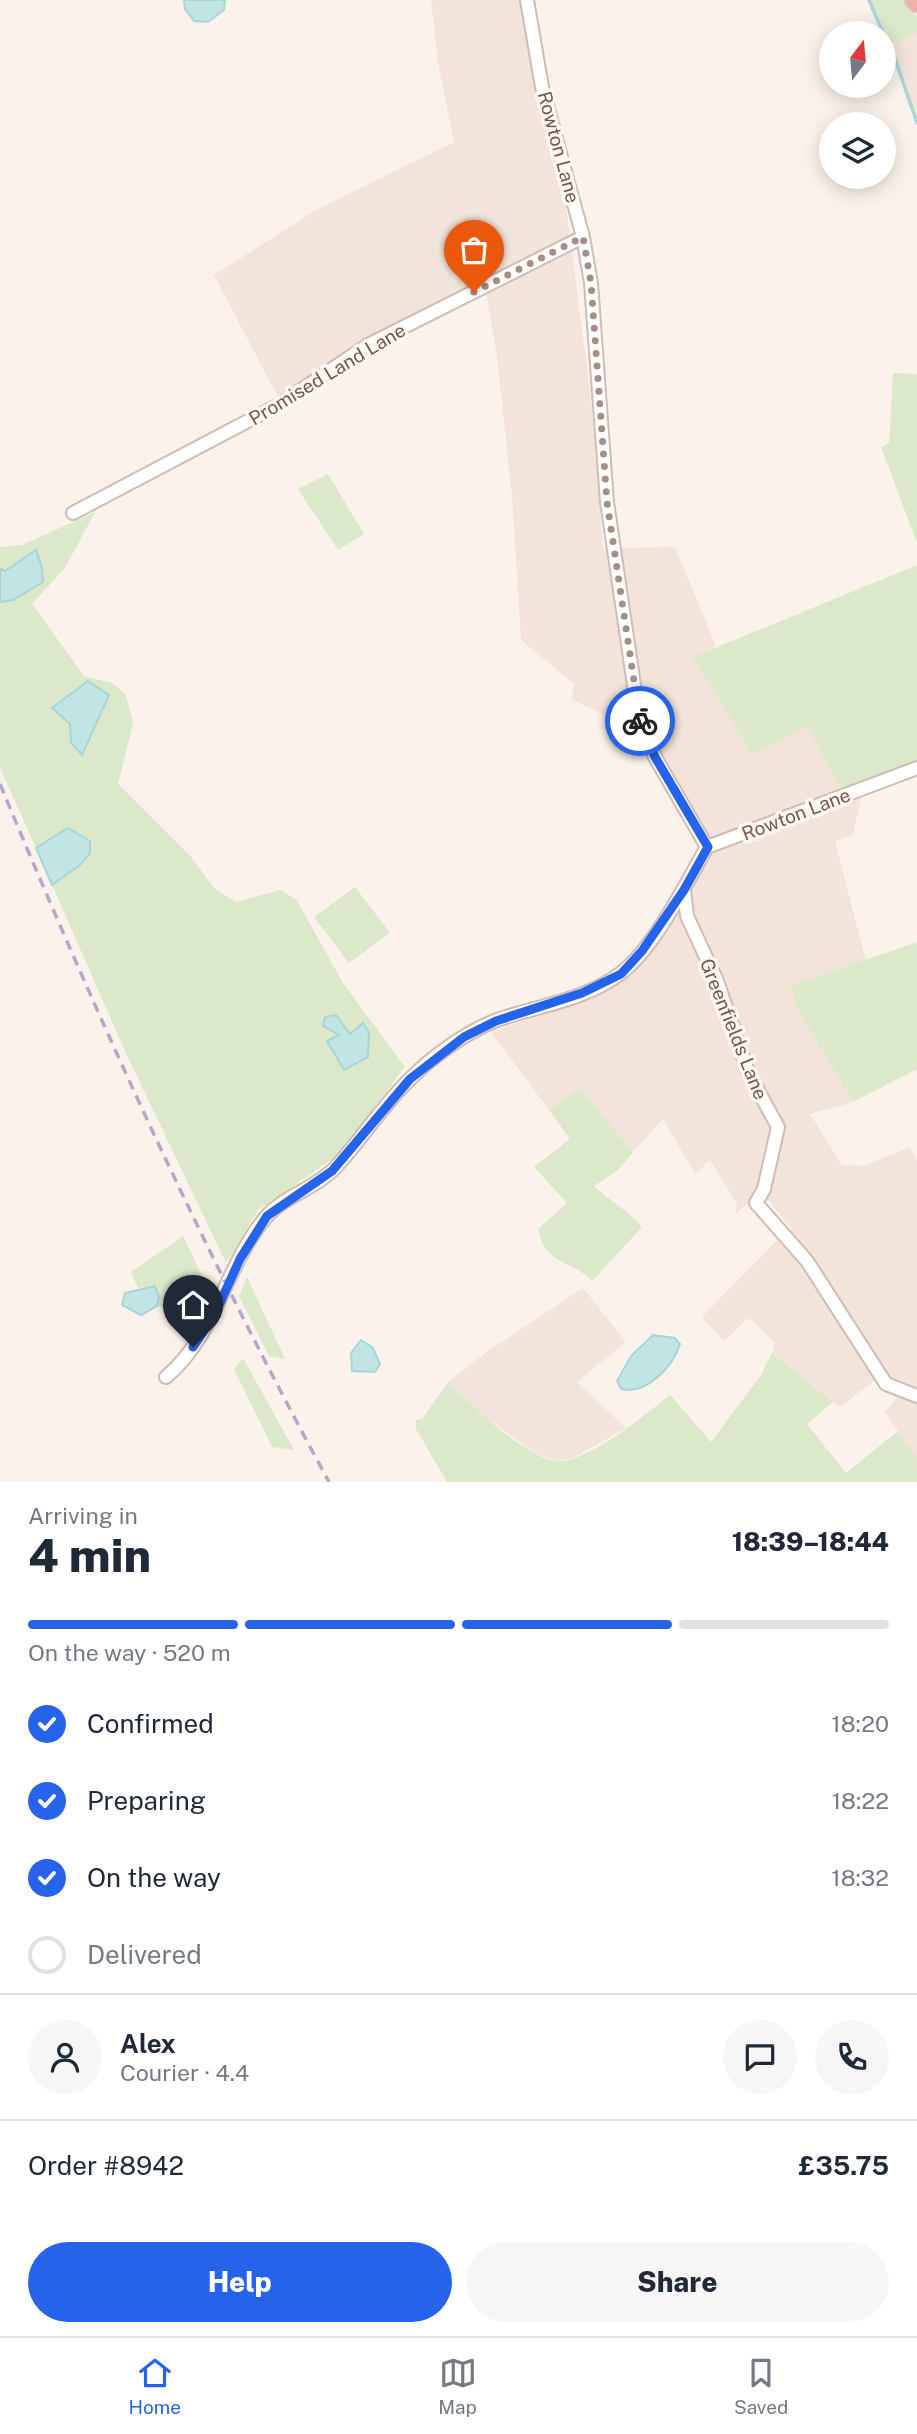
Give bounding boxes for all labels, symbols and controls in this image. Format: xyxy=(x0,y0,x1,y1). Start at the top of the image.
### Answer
north arrow xyxy=(819,21,896,98)
map controls xyxy=(819,21,896,189)
street label: Rowton Lane xyxy=(534,89,584,205)
button: layers xyxy=(819,112,896,189)
pin xyxy=(444,220,504,292)
icon: bag xyxy=(455,231,493,269)
street label: Promised Land Lane xyxy=(245,319,409,429)
courier xyxy=(605,686,675,756)
icon: bike xyxy=(621,702,659,740)
street label: Rowton Lane xyxy=(739,783,853,845)
street label: Greenfields Lane xyxy=(696,955,772,1103)
pin xyxy=(163,1275,223,1347)
icon: home xyxy=(174,1286,212,1324)
text: Arriving in xyxy=(28,1502,138,1529)
text: 18:39–18:44 xyxy=(732,1526,889,1557)
text: 4 min xyxy=(28,1528,151,1582)
text: On the way · 520 m xyxy=(28,1639,231,1666)
icon: check xyxy=(28,1705,66,1743)
text: Confirmed xyxy=(87,1708,214,1739)
text: 18:20 xyxy=(831,1710,889,1737)
icon: check xyxy=(28,1782,66,1820)
text: Preparing xyxy=(87,1785,206,1816)
text: 18:22 xyxy=(832,1787,889,1814)
icon: check xyxy=(28,1859,66,1897)
text: On the way xyxy=(87,1862,221,1893)
text: 18:32 xyxy=(831,1864,889,1891)
text: Delivered xyxy=(87,1939,202,1970)
button: person xyxy=(28,2020,102,2094)
button: chat xyxy=(723,2020,797,2094)
button: phone xyxy=(815,2020,889,2094)
text: Alex xyxy=(120,2028,176,2059)
text: Courier · 4.4 xyxy=(120,2059,249,2086)
text: Order #8942 xyxy=(28,2150,184,2181)
text: £35.75 xyxy=(799,2150,889,2181)
button: Help xyxy=(28,2242,452,2322)
button: Share xyxy=(466,2242,889,2322)
tab: Home xyxy=(129,2354,181,2418)
tab: Map xyxy=(438,2354,477,2418)
tab: Saved xyxy=(734,2354,788,2418)

